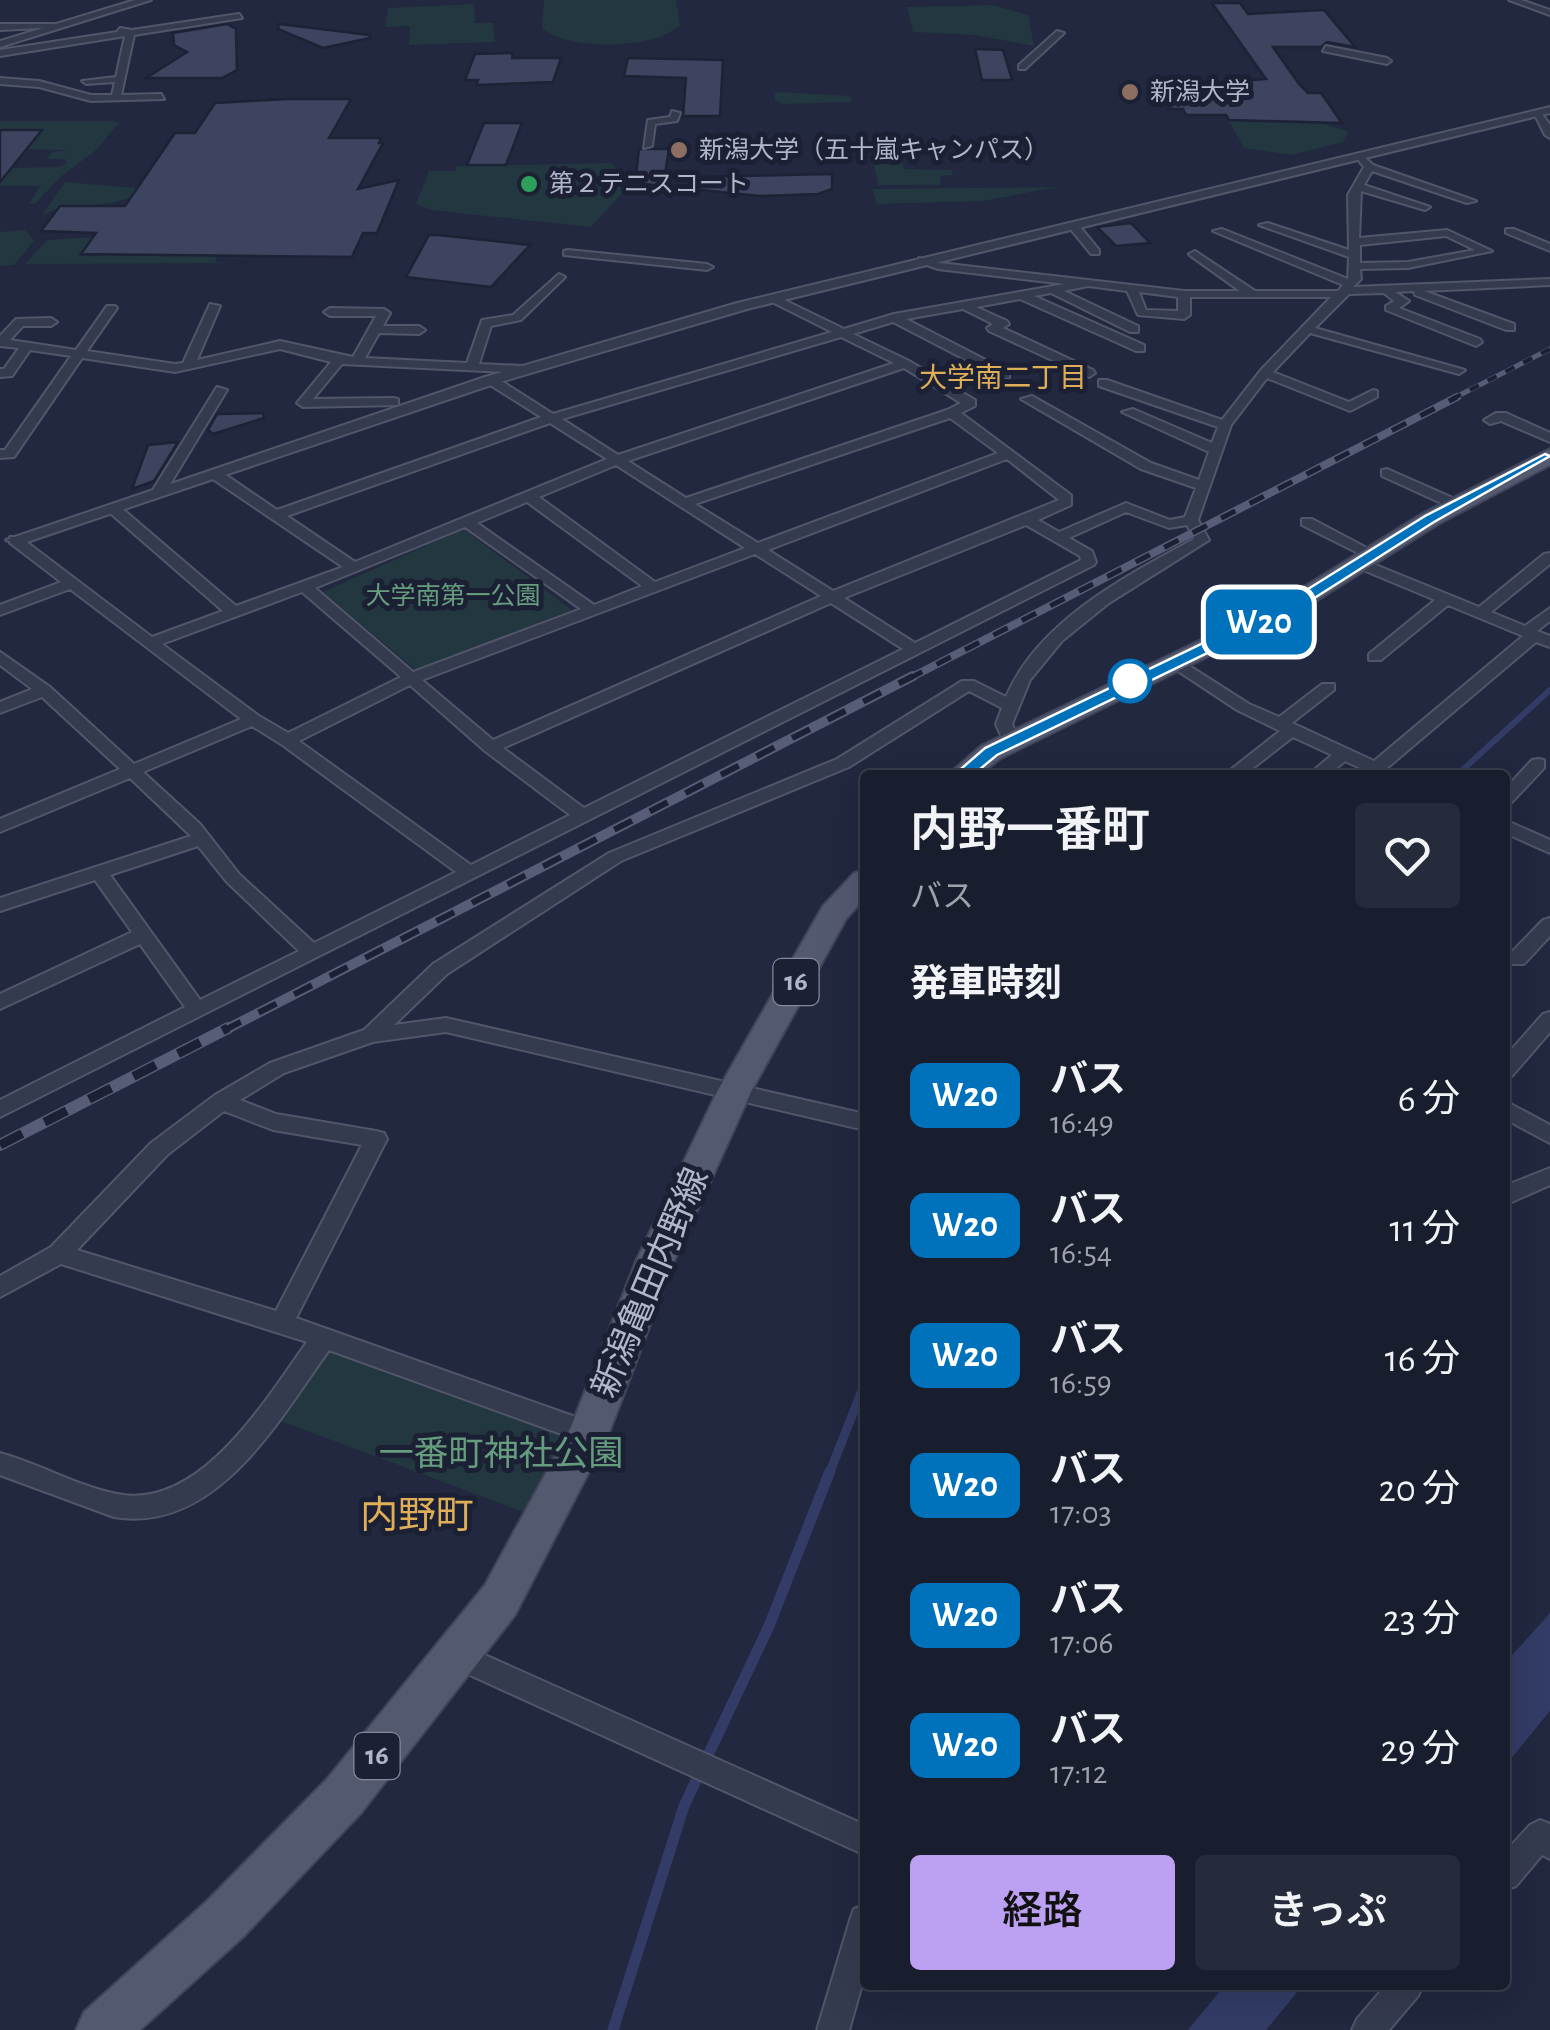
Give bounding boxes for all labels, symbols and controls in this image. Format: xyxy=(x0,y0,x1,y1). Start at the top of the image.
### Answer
place label: 新潟大学 xyxy=(1150,78,1250,105)
marker: 新潟大学 xyxy=(1119,81,1141,103)
place label: 新潟大学（五十嵐キャンパス） xyxy=(699,136,1049,163)
marker: 新潟大学（五十嵐キャンパス） xyxy=(668,139,690,161)
place label: 第２テニスコート xyxy=(549,170,749,197)
marker: 第２テニスコート xyxy=(518,173,540,195)
district label: 大学南二丁目 xyxy=(919,363,1087,393)
park label: 大学南第一公園 xyxy=(365,582,541,609)
line badge: W20 xyxy=(1202,590,1316,654)
text: W20 xyxy=(1226,605,1292,640)
unlabelled marker xyxy=(1109,660,1151,702)
button: heart xyxy=(1355,803,1460,908)
text: 内野一番町 xyxy=(910,808,1150,856)
text: バス xyxy=(910,881,974,913)
road number: 16 xyxy=(774,959,818,1005)
text: 発車時刻 xyxy=(910,966,1062,1004)
text: バス xyxy=(1050,1062,1126,1100)
text: W20 xyxy=(932,1078,998,1113)
text: 6 分 xyxy=(1398,1081,1460,1119)
text: 16:49 xyxy=(1050,1107,1114,1139)
street label: 新潟亀田内野線 xyxy=(585,1163,715,1403)
text: バス xyxy=(1050,1192,1126,1230)
text: W20 xyxy=(932,1208,998,1243)
text: 11 分 xyxy=(1390,1211,1460,1249)
text: 16:54 xyxy=(1050,1237,1112,1269)
text: バス xyxy=(1050,1322,1126,1360)
text: W20 xyxy=(932,1338,998,1373)
text: 16 分 xyxy=(1385,1341,1460,1379)
text: 16:59 xyxy=(1050,1367,1112,1399)
park label: 一番町神社公園 xyxy=(378,1435,624,1472)
text: バス xyxy=(1050,1452,1126,1490)
text: W20 xyxy=(932,1468,998,1503)
text: 20 分 xyxy=(1378,1471,1460,1509)
district label: 内野町 xyxy=(360,1495,474,1536)
text: 17:03 xyxy=(1050,1497,1112,1529)
text: バス xyxy=(1050,1582,1126,1620)
text: W20 xyxy=(932,1598,998,1633)
text: 23 分 xyxy=(1383,1601,1460,1639)
text: 17:06 xyxy=(1050,1627,1114,1659)
text: バス xyxy=(1050,1712,1126,1750)
text: W20 xyxy=(932,1728,998,1763)
text: 29 分 xyxy=(1381,1731,1460,1769)
road number: 16 xyxy=(354,1733,400,1779)
text: 17:12 xyxy=(1050,1757,1107,1789)
button: 経路 xyxy=(910,1855,1175,1970)
button: きっぷ xyxy=(1195,1855,1460,1970)

